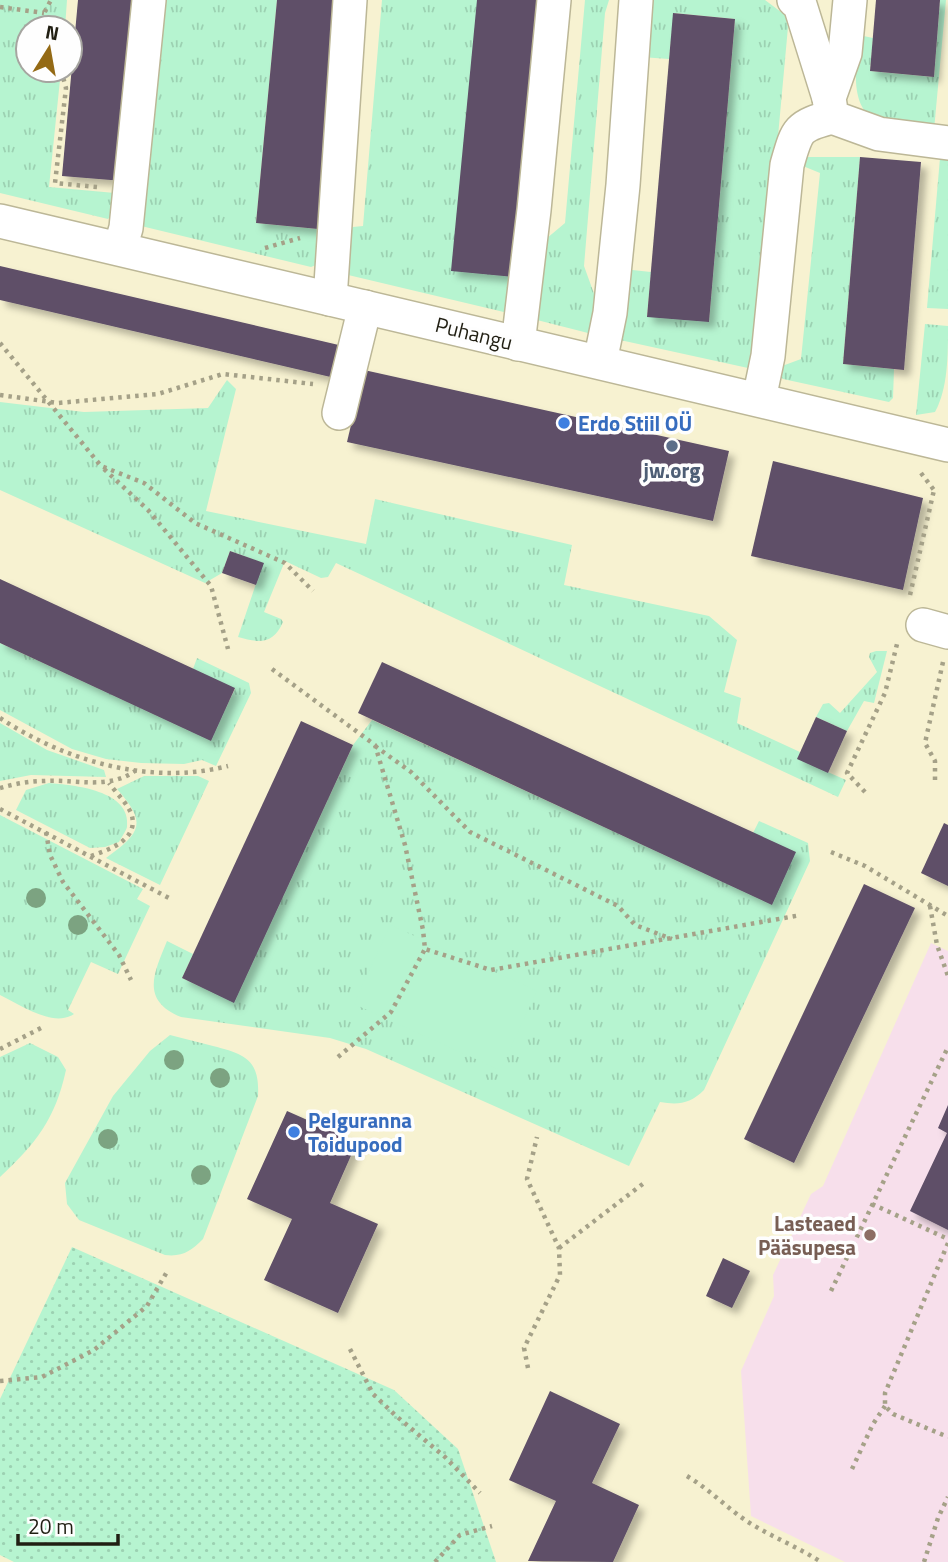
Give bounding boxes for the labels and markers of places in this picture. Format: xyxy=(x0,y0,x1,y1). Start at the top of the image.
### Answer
place label: Erdo Stiil OÜ xyxy=(578,407,692,439)
marker: Erdo Stiil OÜ xyxy=(556,415,572,431)
marker: jw.org xyxy=(664,438,680,454)
place label: jw.org xyxy=(643,454,700,486)
place label: Pelguranna Toidupood xyxy=(308,1104,412,1160)
marker: Pelguranna Toidupood xyxy=(286,1124,302,1140)
place label: Lasteaed Pääsupesa xyxy=(758,1207,856,1263)
marker: Lasteaed Pääsupesa xyxy=(862,1227,878,1243)

